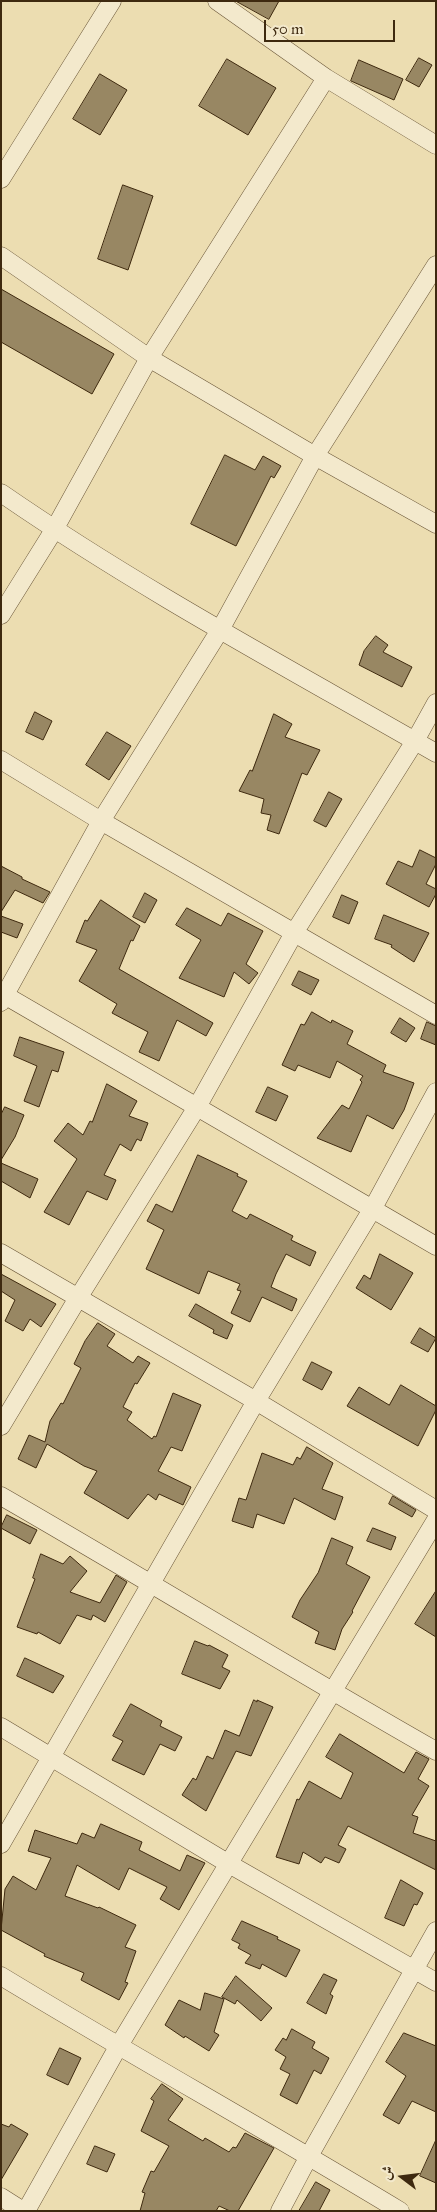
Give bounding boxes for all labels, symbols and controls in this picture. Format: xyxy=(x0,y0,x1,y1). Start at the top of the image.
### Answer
scale bar xyxy=(267,10,398,42)
text: 50 m xyxy=(272,20,304,38)
north arrow xyxy=(377,2152,427,2202)
text: ش xyxy=(377,2164,397,2182)

